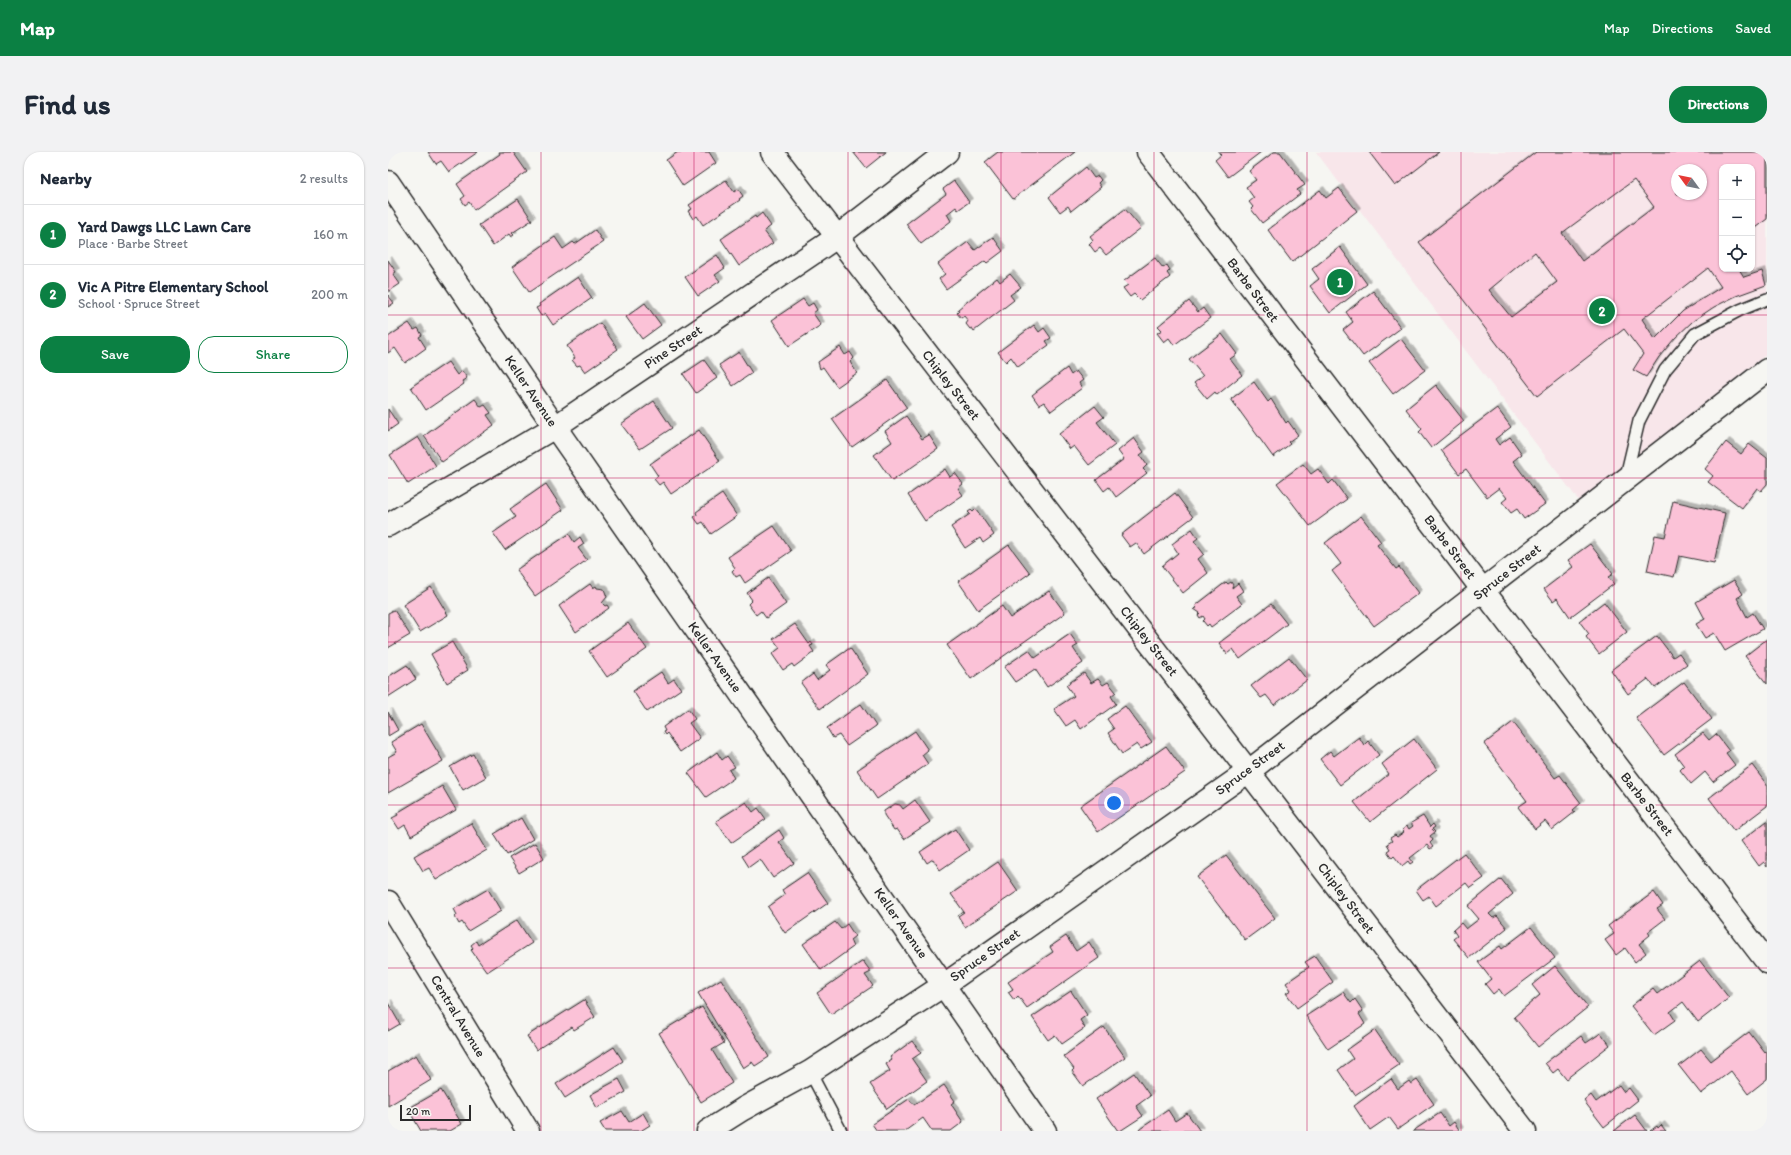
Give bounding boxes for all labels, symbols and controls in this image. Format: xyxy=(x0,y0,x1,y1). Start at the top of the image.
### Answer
text: Map xyxy=(20,17,55,40)
text: Map xyxy=(1604,20,1630,37)
text: Directions xyxy=(1652,20,1713,37)
text: Saved xyxy=(1735,20,1771,37)
button: Directions xyxy=(1669,86,1767,123)
text: Find us xyxy=(24,87,111,121)
north arrow xyxy=(1671,164,1707,200)
map controls xyxy=(1719,164,1755,272)
button: + xyxy=(1719,164,1755,200)
text: Nearby xyxy=(40,168,92,188)
text: 2 results xyxy=(300,171,348,186)
button: − xyxy=(1719,200,1755,236)
text: Yard Dawgs LLC Lawn Care xyxy=(78,218,251,236)
text: 1 xyxy=(50,227,56,242)
text: 160 m xyxy=(313,227,348,242)
text: Place · Barbe Street xyxy=(78,236,188,251)
button: locate xyxy=(1719,236,1755,272)
street label: Barbe Street xyxy=(1223,254,1283,326)
pin: 1 xyxy=(1327,267,1353,297)
text: Vic A Pitre Elementary School xyxy=(78,278,268,296)
text: 2 xyxy=(50,287,56,302)
text: 200 m xyxy=(311,287,348,302)
text: School · Spruce Street xyxy=(78,296,200,311)
pin: 2 xyxy=(1589,296,1615,326)
street label: Pine Street xyxy=(641,321,705,373)
button: Save xyxy=(40,336,190,373)
button: Share xyxy=(198,336,348,373)
street label: Chipley Street xyxy=(918,346,984,424)
street label: Keller Avenue xyxy=(501,352,561,430)
street label: Barbe Street xyxy=(1420,511,1480,583)
street label: Spruce Street xyxy=(1470,540,1544,604)
street label: Chipley Street xyxy=(1116,602,1182,680)
street label: Keller Avenue xyxy=(684,618,746,696)
street label: Spruce Street xyxy=(1212,737,1288,799)
street label: Barbe Street xyxy=(1617,769,1677,839)
your location xyxy=(1104,793,1124,813)
street label: Chipley Street xyxy=(1314,859,1378,937)
street label: Keller Avenue xyxy=(870,884,932,962)
street label: Spruce Street xyxy=(947,925,1023,985)
street label: Central Avenue xyxy=(427,972,489,1060)
scale bar xyxy=(400,1103,471,1122)
text: 20 m xyxy=(406,1105,430,1118)

